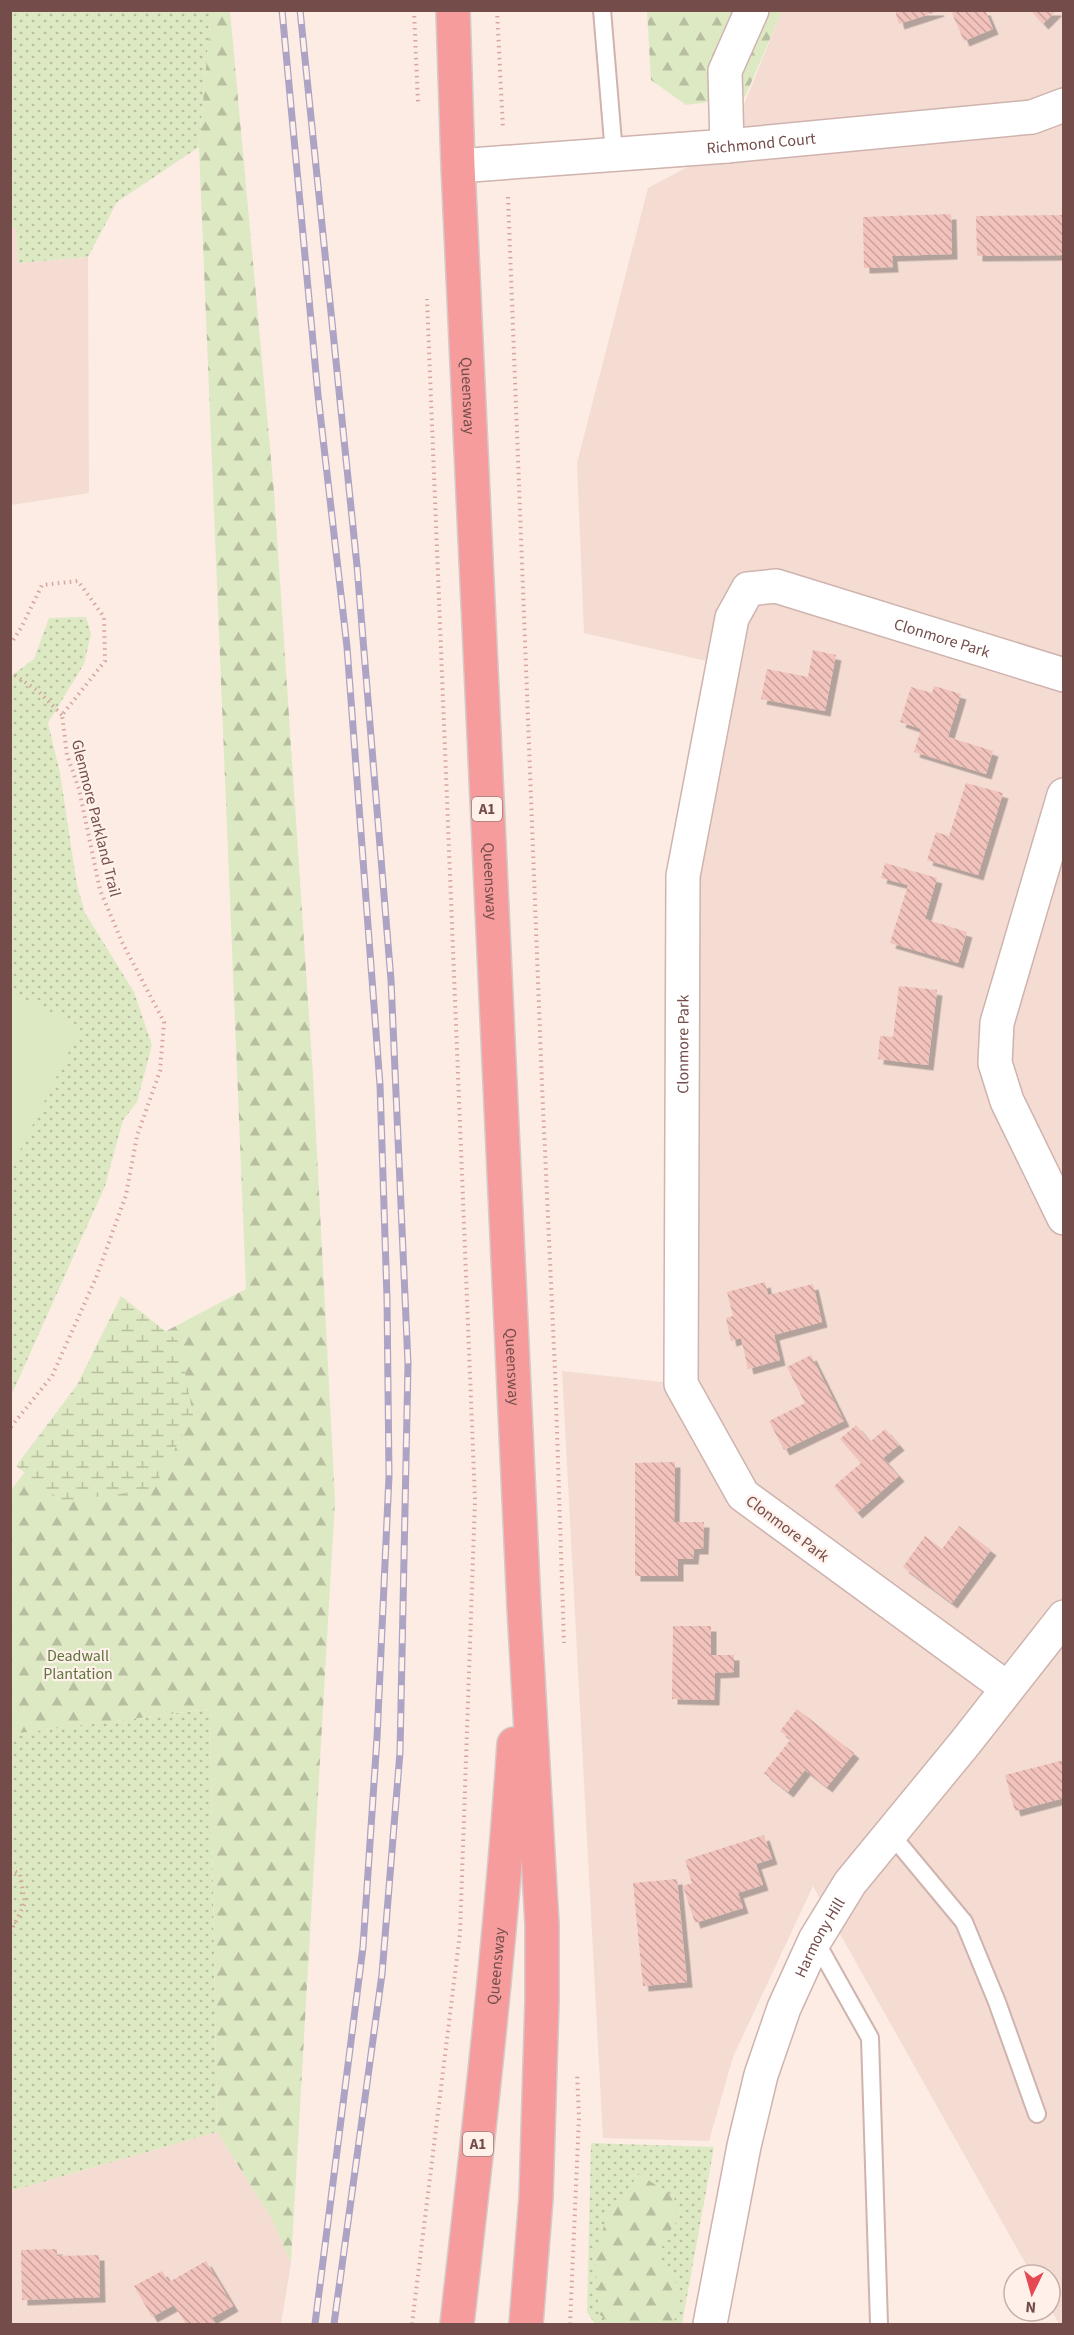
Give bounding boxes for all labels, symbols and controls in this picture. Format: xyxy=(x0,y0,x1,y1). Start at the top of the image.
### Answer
street label: Richmond Court xyxy=(706,128,817,159)
street label: Queensway xyxy=(455,356,480,436)
street label: Clonmore Park xyxy=(891,613,993,663)
street label: Glenmore Parkland Trail xyxy=(66,737,126,899)
road number: A1 xyxy=(472,797,502,821)
street label: Queensway xyxy=(477,842,503,921)
street label: Clonmore Park xyxy=(672,994,695,1094)
street label: Queensway xyxy=(499,1327,525,1406)
street label: Clonmore Park xyxy=(741,1490,834,1567)
park label: Deadwall Plantation xyxy=(43,1645,113,1685)
street label: Harmony Hill xyxy=(789,1894,850,1981)
street label: Queensway xyxy=(482,1926,511,2006)
road number: A1 xyxy=(463,2132,493,2156)
north arrow xyxy=(1002,2263,1062,2323)
text: N xyxy=(1025,2296,1037,2318)

